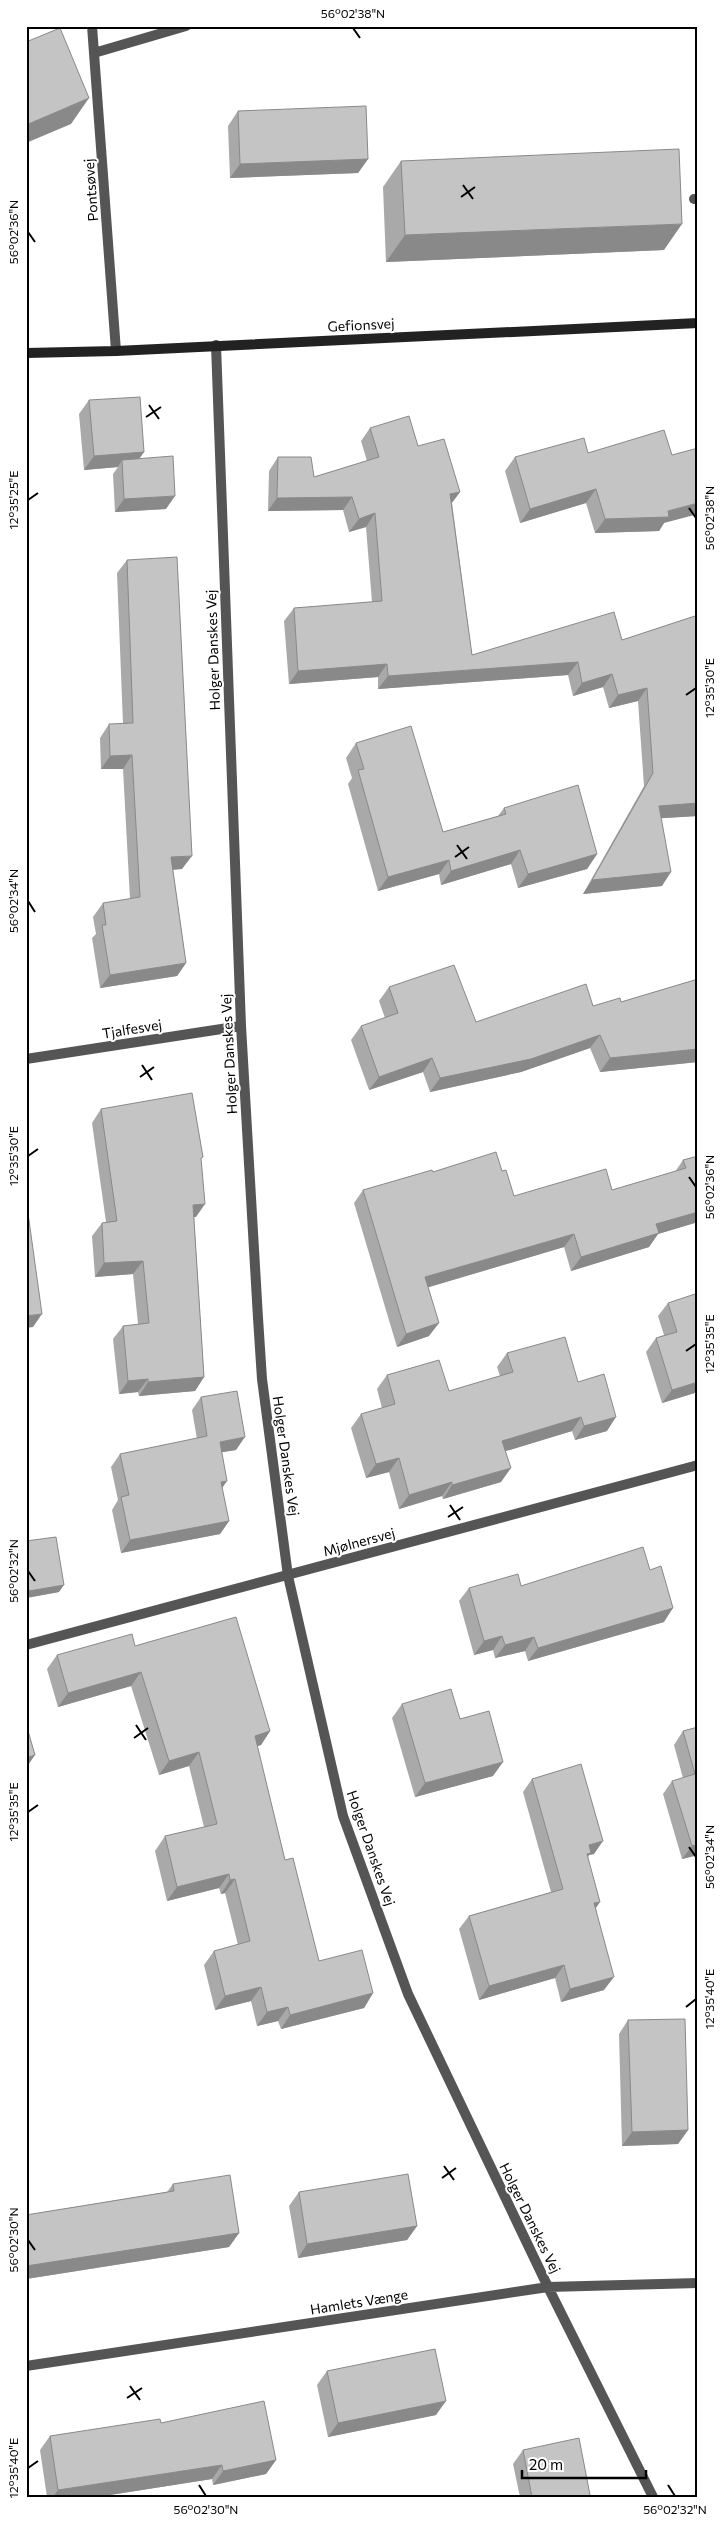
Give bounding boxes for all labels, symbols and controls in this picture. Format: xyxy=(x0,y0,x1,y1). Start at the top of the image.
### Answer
text: 56°02'38"N xyxy=(321,6,385,20)
street label: Pontsøvej xyxy=(80,158,101,222)
text: 56°02'36"N xyxy=(6,200,20,264)
street label: Gefionsvej xyxy=(327,314,395,335)
text: 12°35'25"E xyxy=(6,471,20,529)
text: 56°02'38"N xyxy=(702,486,716,550)
street label: Holger Danskes Vej xyxy=(202,589,223,711)
text: 12°35'30"E xyxy=(702,658,716,718)
text: 56°02'34"N xyxy=(6,869,20,933)
street label: Holger Danskes Vej xyxy=(217,993,240,1115)
street label: Tjalfesvej xyxy=(101,1015,163,1042)
text: 12°35'30"E xyxy=(6,1126,20,1186)
text: 56°02'36"N xyxy=(702,1155,716,1219)
text: 12°35'35"E xyxy=(702,1314,716,1374)
street label: Holger Danskes Vej xyxy=(270,1395,303,1517)
street label: Mjølnersvej xyxy=(321,1524,397,1559)
text: 56°02'32"N xyxy=(6,1539,20,1603)
text: 12°35'35"E xyxy=(6,1782,20,1842)
street label: Holger Danskes Vej xyxy=(344,1788,399,1908)
text: 56°02'34"N xyxy=(702,1825,716,1889)
text: 12°35'40"E xyxy=(702,1969,716,2029)
street label: Holger Danskes Vej xyxy=(496,2160,565,2276)
text: 56°02'30"N xyxy=(6,2208,20,2272)
street label: Hamlets Vænge xyxy=(309,2285,409,2318)
text: 12°35'40"E xyxy=(6,2438,20,2498)
scale bar xyxy=(522,2448,645,2480)
text: 20 m xyxy=(529,2455,563,2473)
text: 56°02'30"N xyxy=(174,2502,238,2516)
text: 56°02'32"N xyxy=(643,2502,707,2516)

